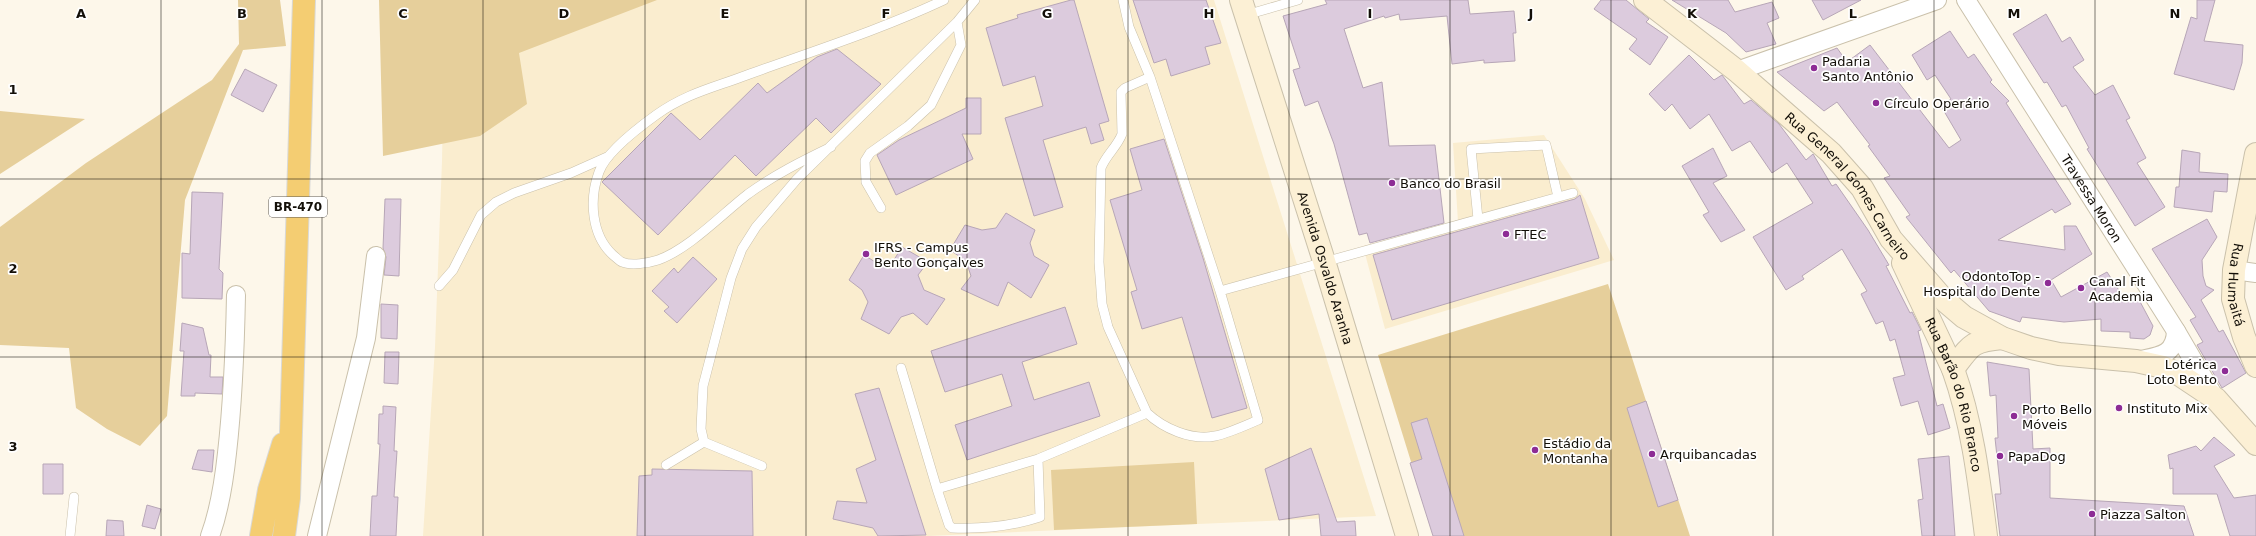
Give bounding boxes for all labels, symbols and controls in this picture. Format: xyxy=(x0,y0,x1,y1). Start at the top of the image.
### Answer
text: A xyxy=(76,6,86,21)
text: B xyxy=(237,6,247,21)
text: C xyxy=(398,6,408,21)
text: D xyxy=(559,6,570,21)
text: E xyxy=(721,6,729,21)
text: F xyxy=(882,6,890,21)
text: G xyxy=(1042,6,1052,21)
text: H xyxy=(1204,6,1214,21)
text: I xyxy=(1368,6,1372,21)
text: J xyxy=(1528,6,1533,21)
text: K xyxy=(1687,6,1698,21)
text: L xyxy=(1849,6,1857,21)
text: M xyxy=(2008,6,2020,21)
text: N xyxy=(2170,6,2180,21)
place label: Padaria Santo Antônio xyxy=(1822,54,1914,84)
marker: Padaria Santo Antônio xyxy=(1809,63,1819,73)
text: 1 xyxy=(8,82,18,97)
place label: Círculo Operário xyxy=(1884,96,1990,111)
marker: Círculo Operário xyxy=(1871,98,1881,108)
street label: Rua General Gomes Carneiro xyxy=(1782,109,1913,263)
street label: Travessa Moron xyxy=(2057,151,2125,245)
place label: Banco do Brasil xyxy=(1400,176,1501,191)
marker: Banco do Brasil xyxy=(1387,178,1397,188)
street label: Avenida Osvaldo Aranha xyxy=(1294,190,1356,346)
road number: BR-470 xyxy=(269,197,327,217)
place label: FTEC xyxy=(1514,227,1546,242)
marker: FTEC xyxy=(1501,229,1511,239)
place label: IFRS - Campus Bento Gonçalves xyxy=(874,240,984,270)
street label: Rua Humaitá xyxy=(2225,242,2248,328)
marker: IFRS - Campus Bento Gonçalves xyxy=(861,249,871,259)
text: 2 xyxy=(8,261,18,276)
place label: OdontoTop - Hospital do Dente xyxy=(1923,269,2040,299)
place label: Canal Fit Academia xyxy=(2089,274,2153,304)
marker: OdontoTop - Hospital do Dente xyxy=(2043,278,2053,288)
marker: Canal Fit Academia xyxy=(2076,283,2086,293)
street label: Rua Barão do Rio Branco xyxy=(1922,315,1984,473)
place label: Lotérica Loto Bento xyxy=(2147,357,2217,387)
marker: Lotérica Loto Bento xyxy=(2220,366,2230,376)
place label: Instituto Mix xyxy=(2127,401,2208,416)
place label: Porto Bello Móveis xyxy=(2022,402,2092,432)
marker: Instituto Mix xyxy=(2114,403,2124,413)
marker: Porto Bello Móveis xyxy=(2009,411,2019,421)
place label: Estádio da Montanha xyxy=(1543,436,1611,466)
text: 3 xyxy=(8,439,18,454)
marker: Estádio da Montanha xyxy=(1530,445,1540,455)
place label: Arquibancadas xyxy=(1660,447,1757,462)
marker: Arquibancadas xyxy=(1647,449,1657,459)
place label: PapaDog xyxy=(2008,449,2066,464)
marker: PapaDog xyxy=(1995,451,2005,461)
place label: Piazza Salton xyxy=(2100,507,2186,522)
marker: Piazza Salton xyxy=(2087,509,2097,519)

